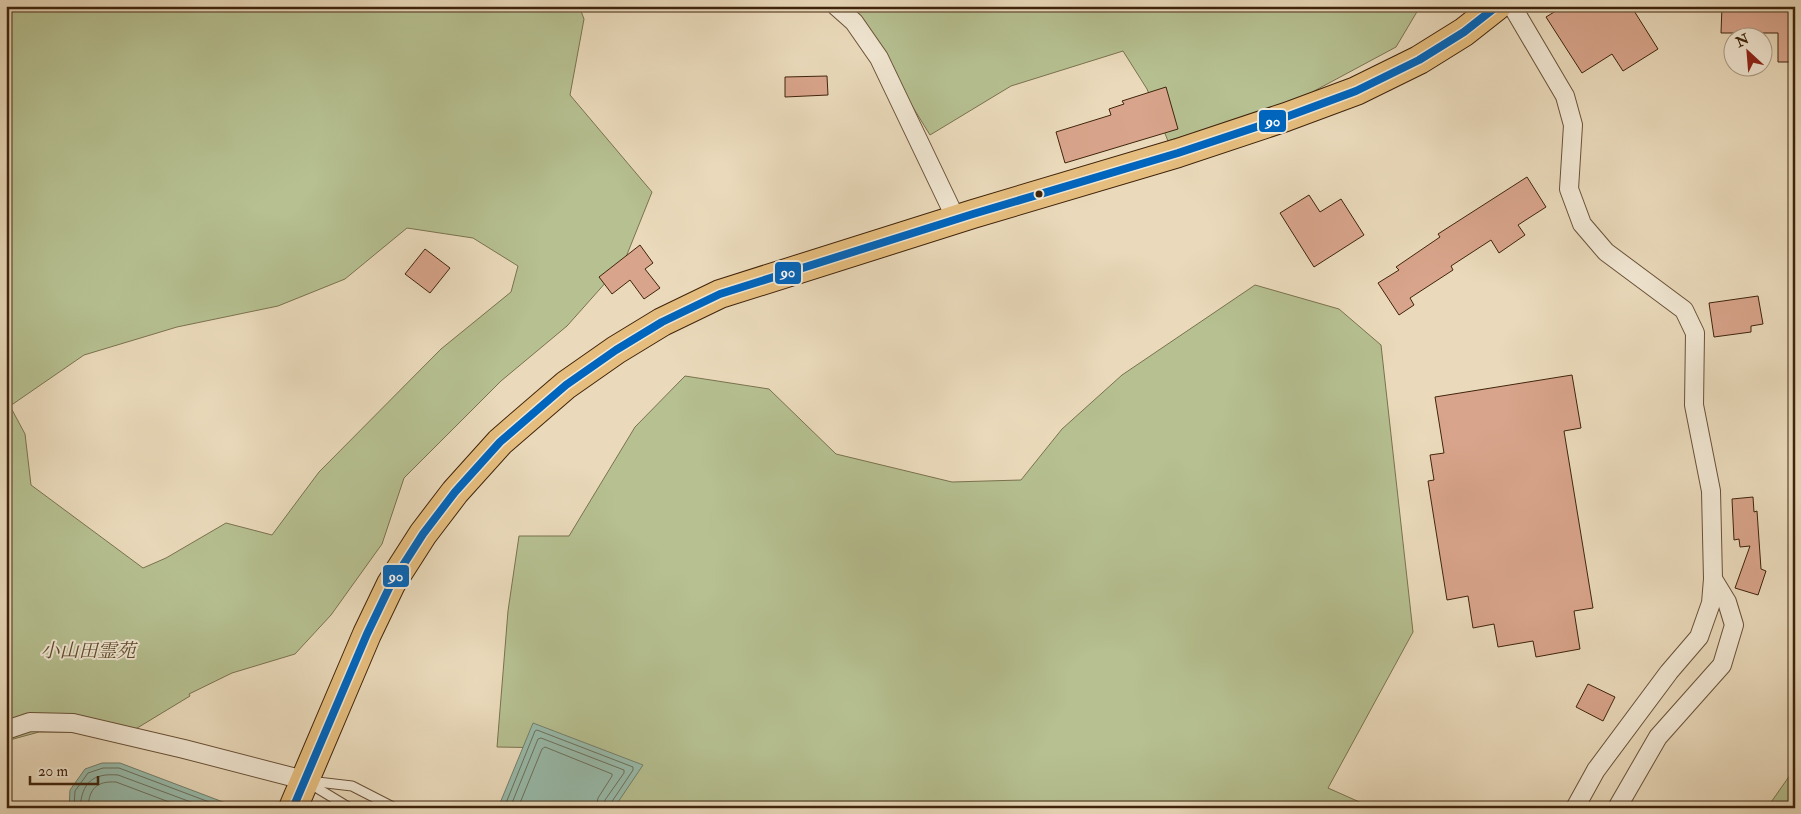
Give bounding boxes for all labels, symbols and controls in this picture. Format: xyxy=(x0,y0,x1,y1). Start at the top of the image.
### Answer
north arrow xyxy=(1724,28,1774,78)
text: N xyxy=(1732,30,1752,52)
line badge: 90 xyxy=(1258,109,1287,133)
text: 90 xyxy=(1264,113,1280,130)
unlabelled marker xyxy=(1034,189,1044,199)
line badge: 90 xyxy=(774,261,802,285)
text: 90 xyxy=(779,264,795,281)
line badge: 90 xyxy=(382,564,410,588)
text: 90 xyxy=(387,568,403,585)
park label: 小山田霊苑 xyxy=(40,639,138,663)
scale bar xyxy=(30,754,98,786)
text: 20 m xyxy=(38,762,68,781)

